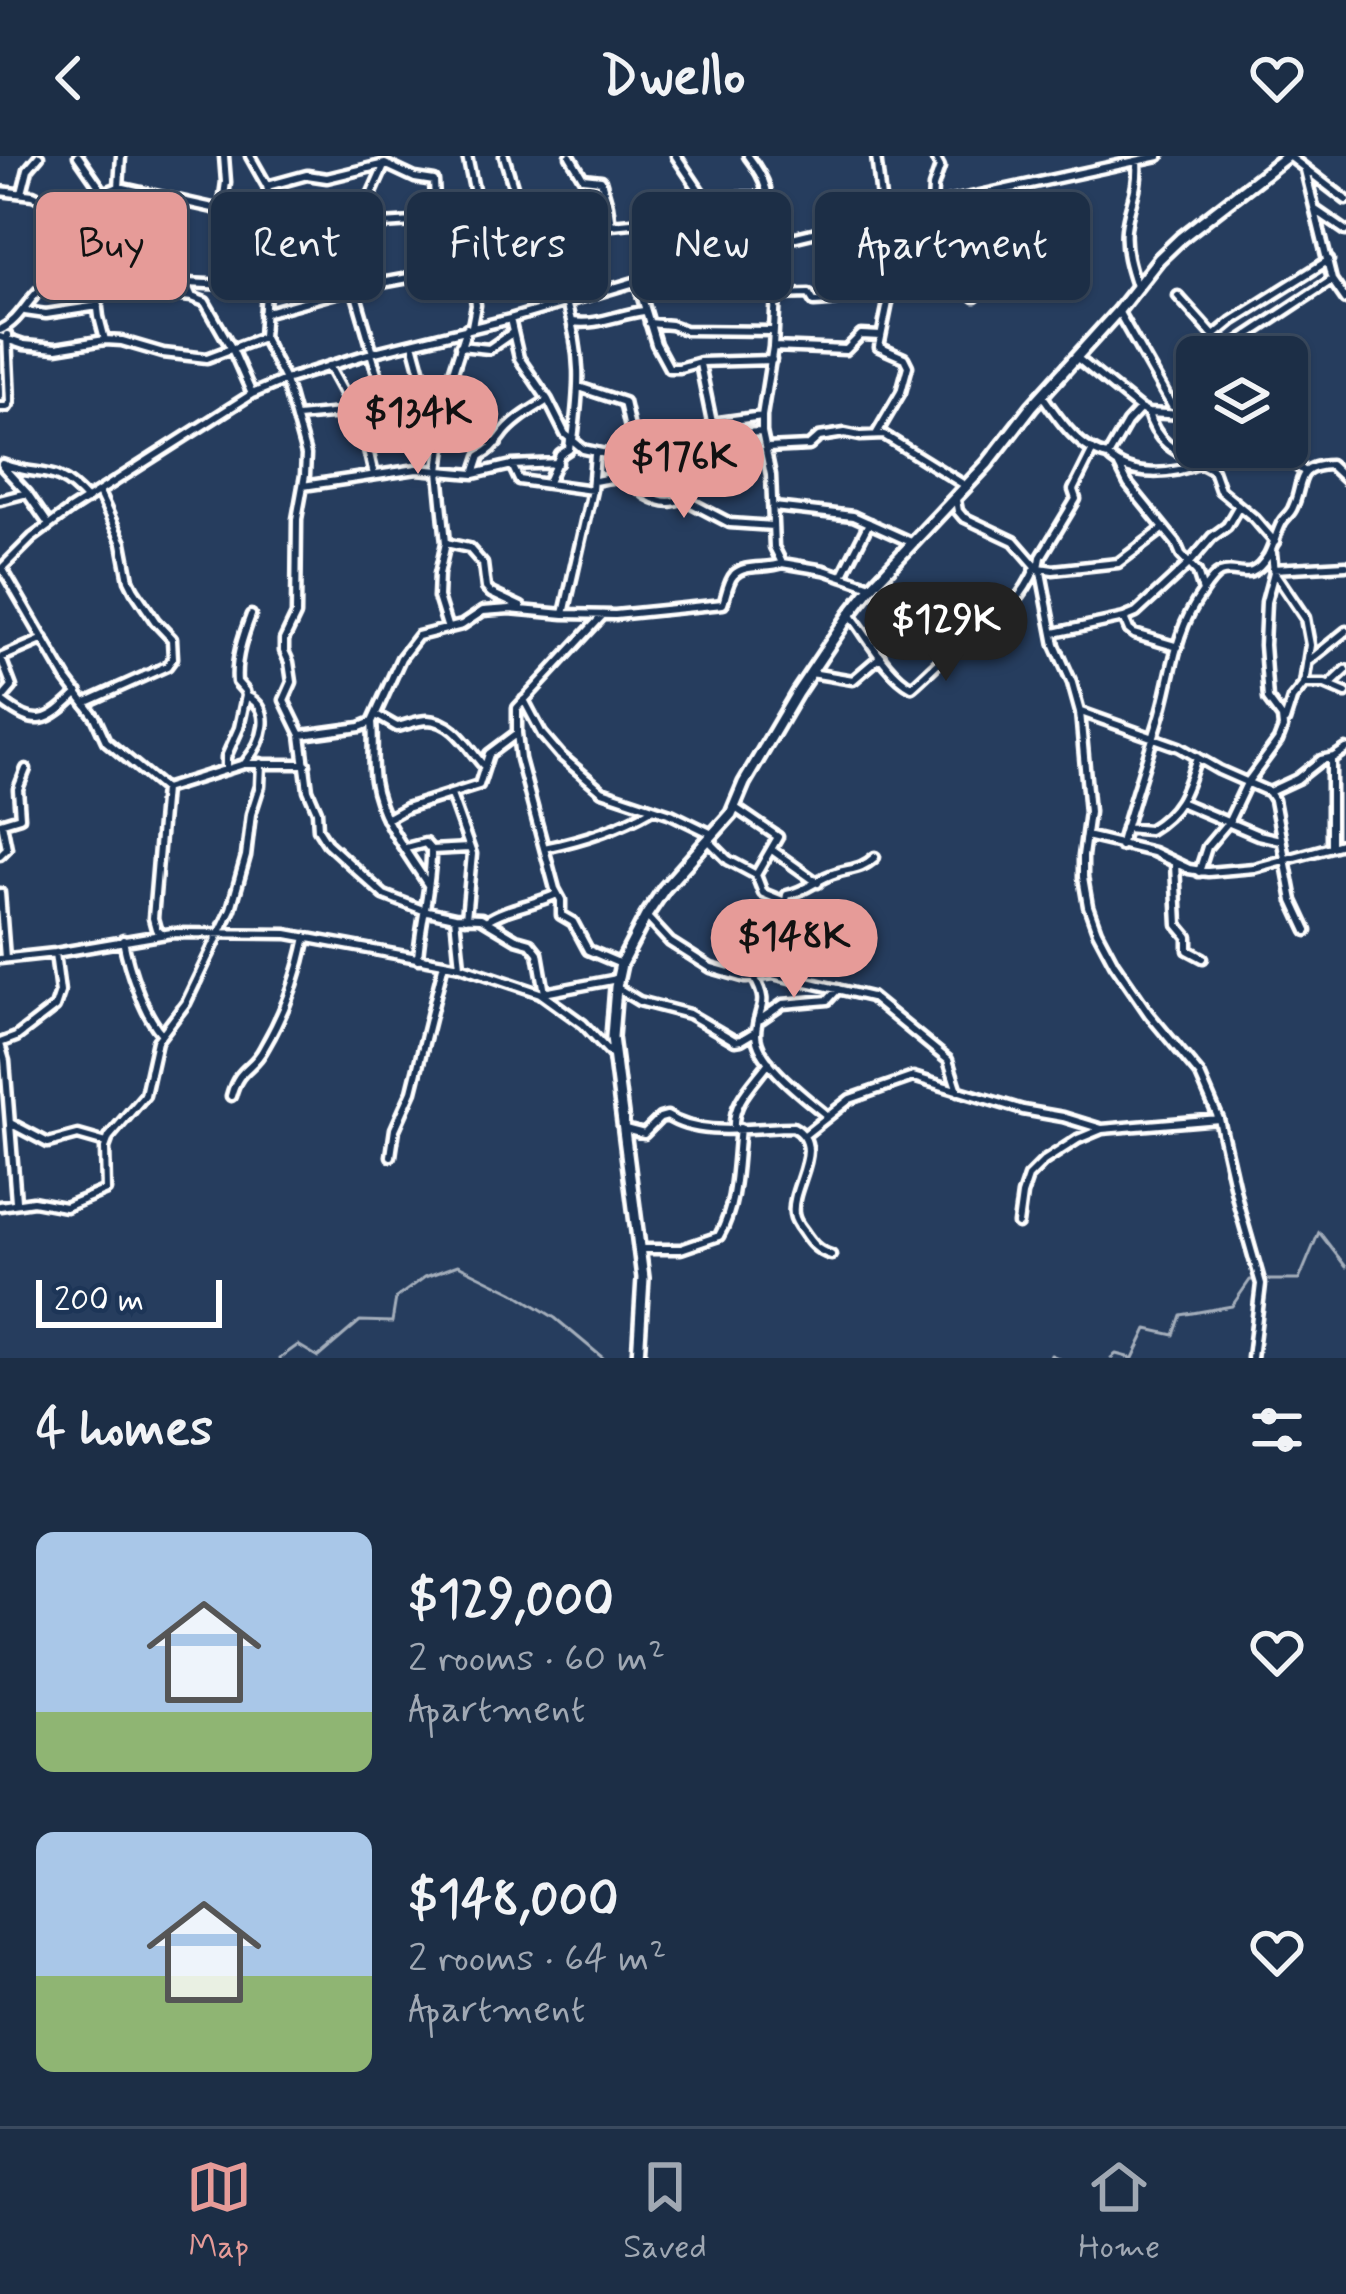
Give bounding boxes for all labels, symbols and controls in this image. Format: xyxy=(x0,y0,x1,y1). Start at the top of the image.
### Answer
text: Dwello xyxy=(600,43,746,114)
icon: back xyxy=(36,45,102,111)
icon: heart xyxy=(1244,45,1310,111)
chip: Buy xyxy=(36,192,187,300)
chip: Rent xyxy=(211,192,383,300)
chip: Filters xyxy=(407,192,608,300)
chip: New xyxy=(632,192,791,300)
chip: Apartment xyxy=(815,192,1090,300)
map controls xyxy=(1176,336,1308,468)
button: layers xyxy=(1176,336,1308,468)
pin: $134K xyxy=(334,375,502,477)
text: $134K xyxy=(364,388,472,439)
pin: $176K xyxy=(600,419,768,521)
text: $176K xyxy=(631,432,737,483)
pin: $129K xyxy=(862,582,1030,684)
text: $129K xyxy=(891,595,1001,646)
pin: $148K xyxy=(710,899,878,1001)
text: $148K xyxy=(738,912,850,963)
scale bar xyxy=(36,1274,222,1327)
text: 200 m xyxy=(54,1279,144,1323)
text: 4 homes xyxy=(36,1397,213,1463)
icon: filters xyxy=(1244,1397,1310,1463)
text: $129,000 xyxy=(408,1568,614,1634)
icon: home xyxy=(132,1580,276,1724)
icon: heart xyxy=(1244,1619,1310,1685)
text: 2 rooms · 60 m² xyxy=(408,1634,665,1685)
text: Apartment xyxy=(408,1685,585,1736)
text: $148,000 xyxy=(408,1868,619,1934)
icon: home xyxy=(132,1880,276,2024)
icon: heart xyxy=(1244,1919,1310,1985)
text: 2 rooms · 64 m² xyxy=(408,1934,666,1985)
text: Apartment xyxy=(408,1985,585,2036)
tab: Map xyxy=(186,2154,252,2270)
tab: Saved xyxy=(623,2154,707,2270)
tab: Home xyxy=(1078,2154,1160,2270)

